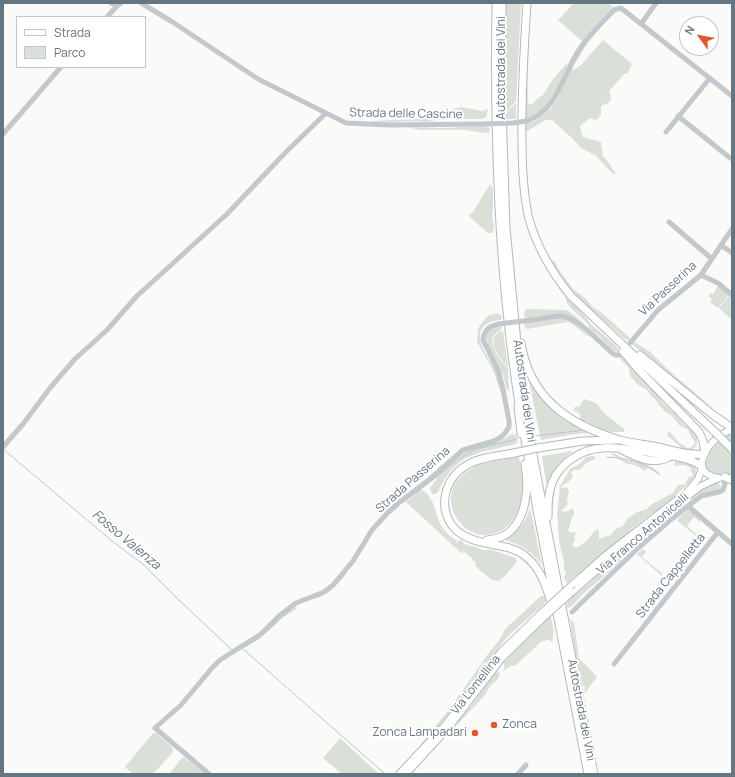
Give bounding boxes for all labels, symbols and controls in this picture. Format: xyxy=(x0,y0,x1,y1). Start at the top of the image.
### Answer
legend xyxy=(16,16,146,68)
street label: Autostrada dei Vini xyxy=(495,16,509,120)
north arrow xyxy=(679,16,719,56)
text: N xyxy=(681,23,698,37)
text: Strada xyxy=(54,24,91,41)
text: Parco xyxy=(54,44,85,61)
street label: Strada delle Cascine xyxy=(349,106,463,122)
street label: Via Passerina xyxy=(636,259,700,319)
street label: Autostrada dei Vini xyxy=(510,339,538,443)
street label: Strada Passerina xyxy=(373,444,453,516)
street label: Via Franco Antonicelli xyxy=(594,490,692,578)
water label: Fosso Valenza xyxy=(89,507,163,573)
street label: Strada Cappelletta xyxy=(633,531,709,621)
street label: Via Lomellina xyxy=(448,652,504,718)
street label: Autostrada dei Vini xyxy=(564,658,598,762)
place label: Zonca xyxy=(502,718,537,732)
marker: Zonca xyxy=(489,720,499,730)
place label: Zonca Lampadari xyxy=(372,726,467,740)
marker: Zonca Lampadari xyxy=(470,728,480,738)

